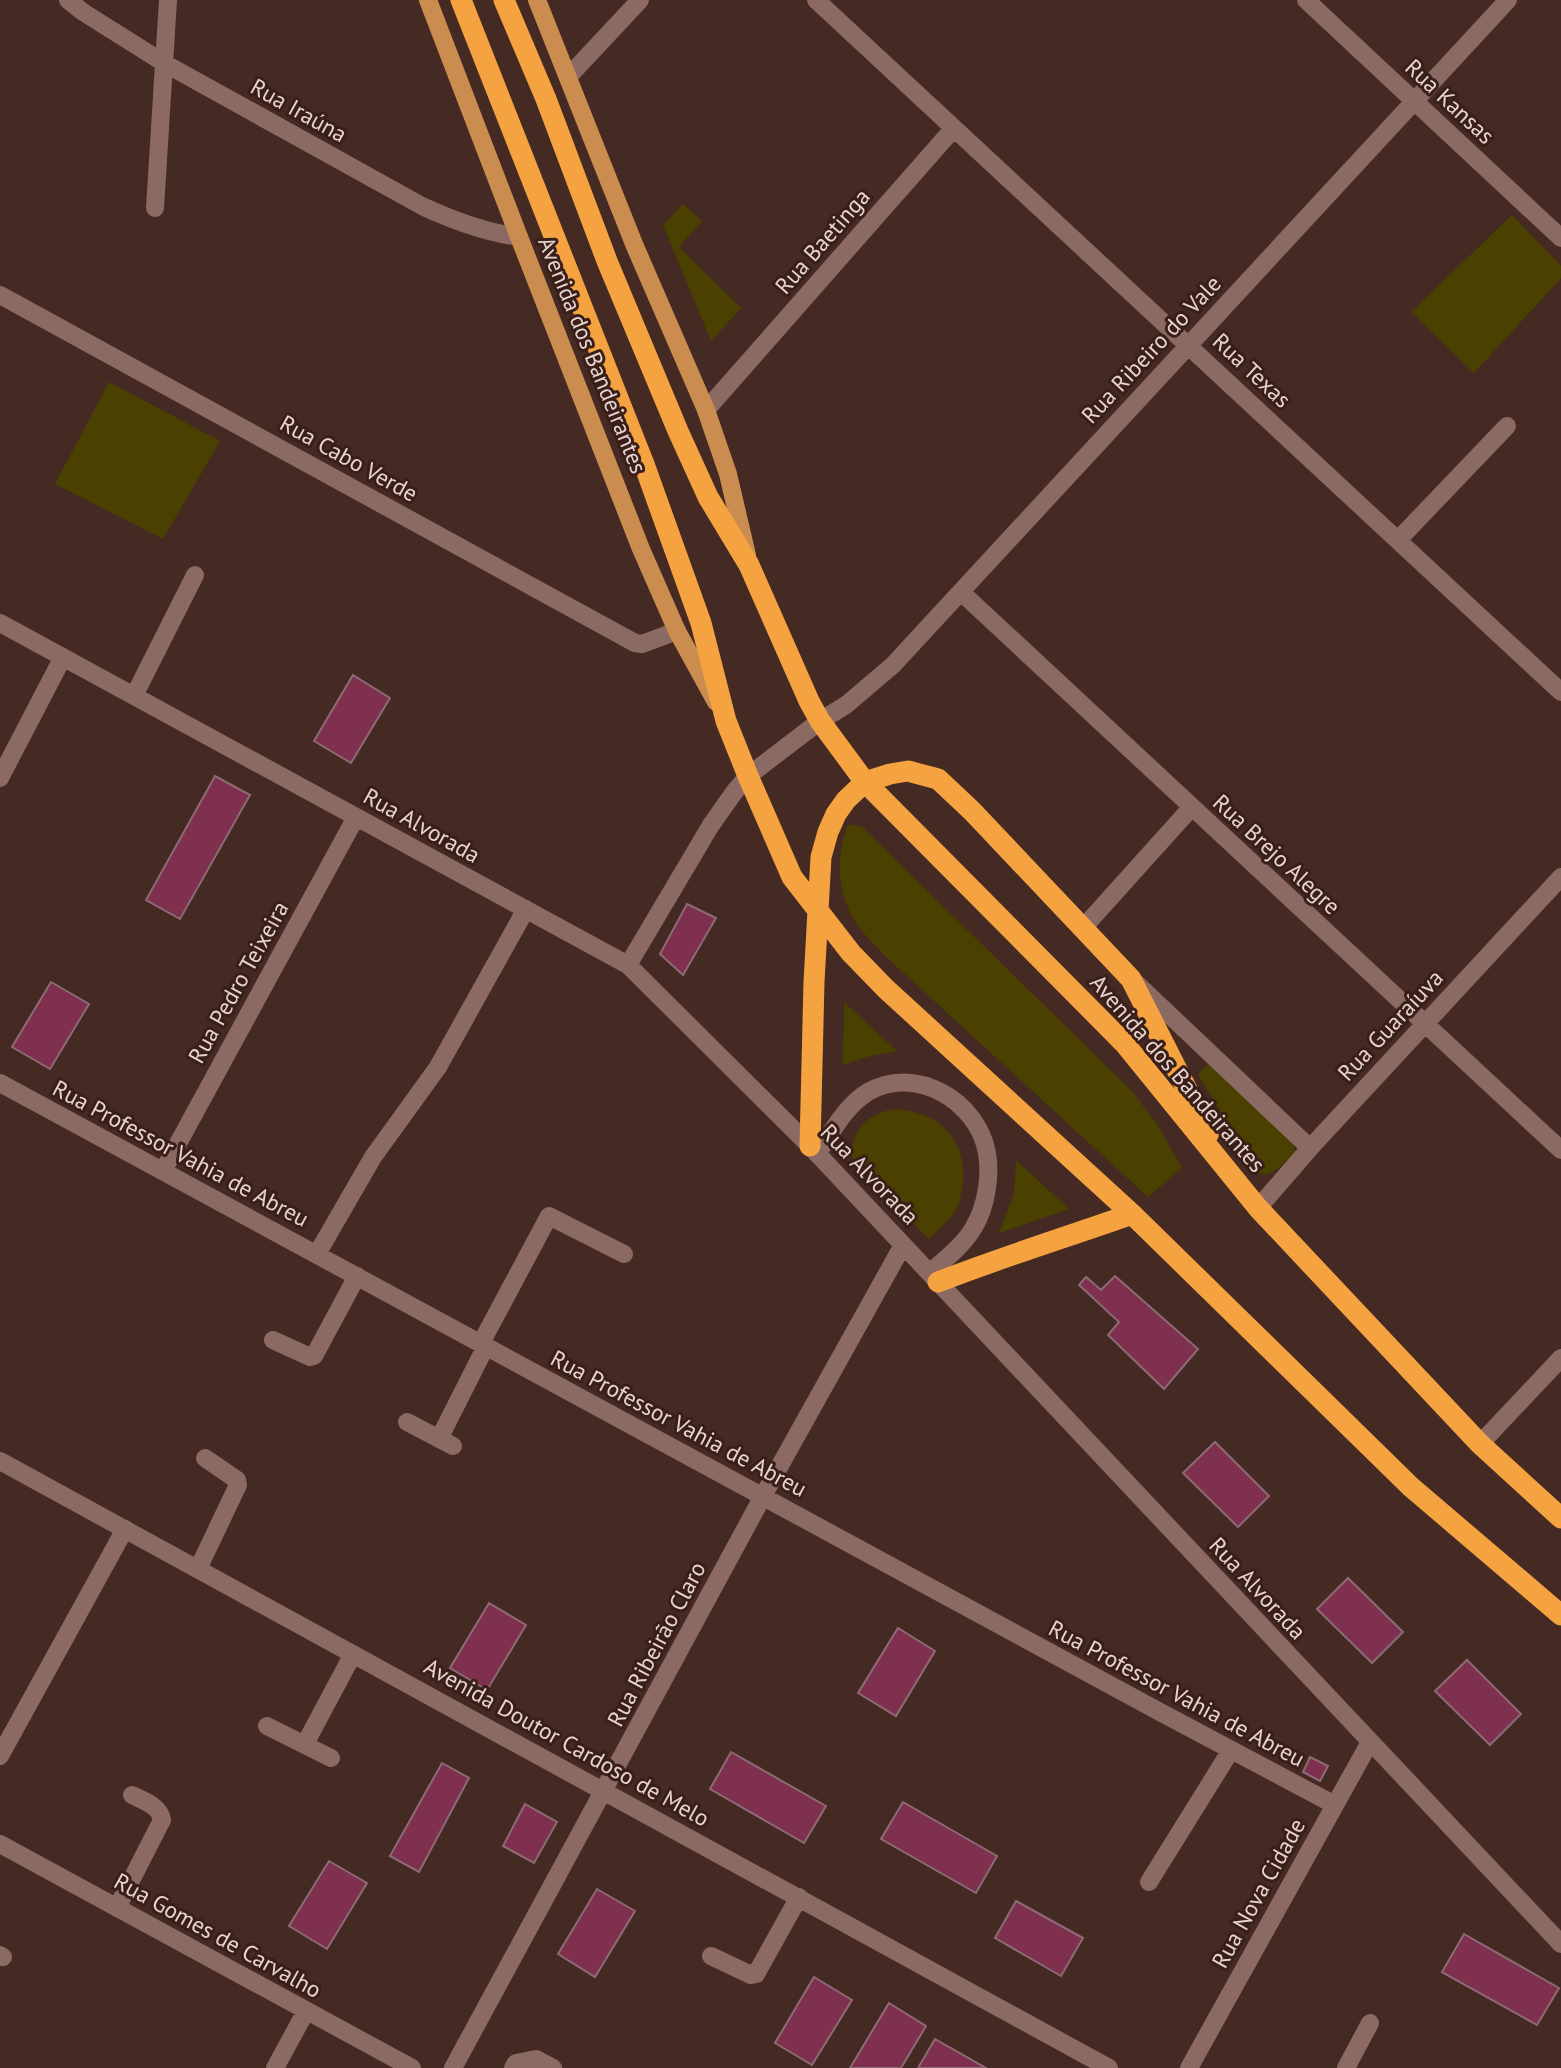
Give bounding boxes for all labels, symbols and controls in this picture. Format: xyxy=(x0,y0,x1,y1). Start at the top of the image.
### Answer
street label: Rua Kansas xyxy=(1399,52,1501,150)
street label: Rua Iraúna xyxy=(246,72,352,148)
street label: Rua Baetinga xyxy=(768,182,876,300)
street label: Avenida dos Bandeirantes xyxy=(532,232,654,478)
street label: Rua Ribeiro do Vale xyxy=(1075,269,1227,429)
street label: Rua Texas xyxy=(1207,326,1297,414)
street label: Rua Cabo Verde xyxy=(275,408,423,508)
street label: Rua Alvorada xyxy=(359,781,485,869)
street label: Rua Brejo Alegre xyxy=(1207,788,1347,920)
street label: Rua Pedro Teixeira xyxy=(181,896,295,1068)
street label: Rua Guaraíuva xyxy=(1331,963,1449,1087)
street label: Avenida dos Bandeirantes xyxy=(1084,968,1272,1178)
street label: Rua Professor Vahia de Abreu xyxy=(48,1073,314,1233)
street label: Rua Alvorada xyxy=(815,1118,925,1230)
street label: Rua Professor Vahia de Abreu xyxy=(546,1343,812,1503)
street label: Rua Alvorada xyxy=(1203,1531,1313,1645)
street label: Rua Ribeirão Claro xyxy=(600,1557,712,1731)
street label: Rua Professor Vahia de Abreu xyxy=(1044,1613,1310,1773)
street label: Avenida Doutor Cardoso de Melo xyxy=(419,1651,715,1833)
street label: Rua Nova Cidade xyxy=(1205,1813,1311,1973)
street label: Rua Gomes de Carvalho xyxy=(109,1866,327,2004)

